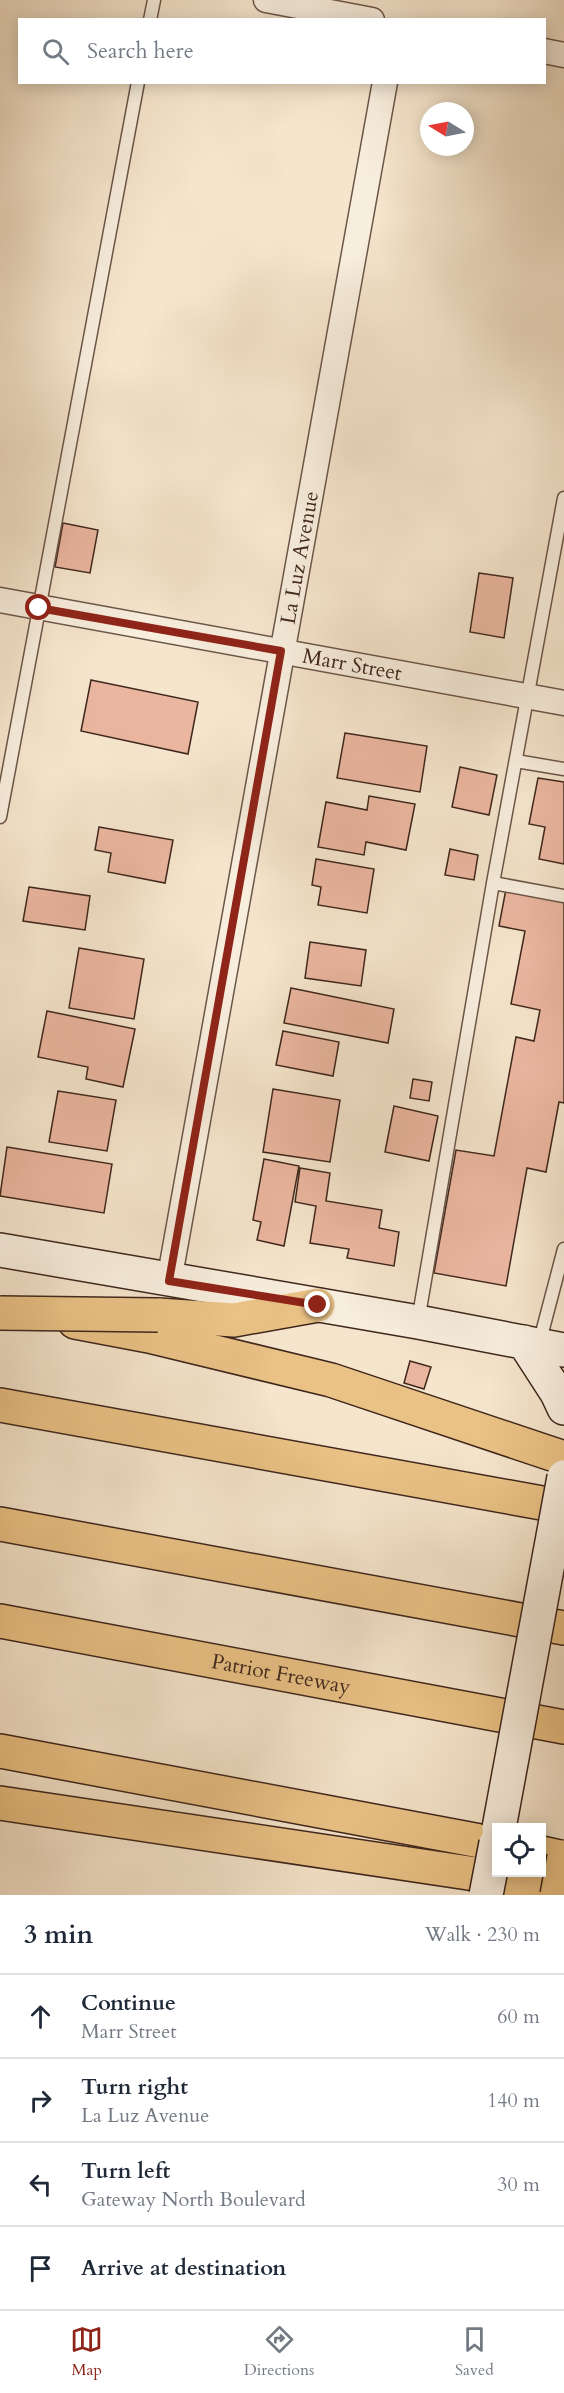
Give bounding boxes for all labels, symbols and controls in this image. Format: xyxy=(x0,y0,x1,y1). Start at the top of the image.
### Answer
search box xyxy=(18,18,546,84)
icon: search xyxy=(39,35,72,68)
text: Search here xyxy=(87,36,194,66)
north arrow xyxy=(420,102,474,156)
street label: La Luz Avenue xyxy=(273,489,326,627)
route start xyxy=(25,594,51,620)
street label: Marr Street xyxy=(300,641,405,688)
route end xyxy=(304,1291,330,1317)
street label: Patriot Freeway xyxy=(209,1647,353,1701)
map controls xyxy=(492,1823,546,1877)
button: locate xyxy=(492,1823,546,1877)
text: 3 min xyxy=(24,1917,93,1952)
text: Walk · 230 m xyxy=(425,1921,540,1948)
text: Continue xyxy=(81,1988,176,2018)
icon: ahead xyxy=(24,2000,57,2033)
text: 60 m xyxy=(497,2003,540,2030)
text: Marr Street xyxy=(81,2018,177,2045)
text: Turn right xyxy=(81,2072,188,2102)
icon: right xyxy=(24,2084,57,2117)
text: 140 m xyxy=(487,2087,540,2114)
text: La Luz Avenue xyxy=(81,2102,209,2129)
text: Turn left xyxy=(81,2156,170,2186)
icon: left xyxy=(24,2168,57,2201)
text: 30 m xyxy=(497,2171,540,2198)
text: Gateway North Boulevard xyxy=(81,2186,306,2213)
icon: arrive xyxy=(24,2252,57,2285)
text: Arrive at destination xyxy=(81,2253,286,2283)
tab: Map xyxy=(70,2323,103,2381)
tab: Directions xyxy=(244,2323,314,2381)
tab: Saved xyxy=(455,2323,494,2381)

